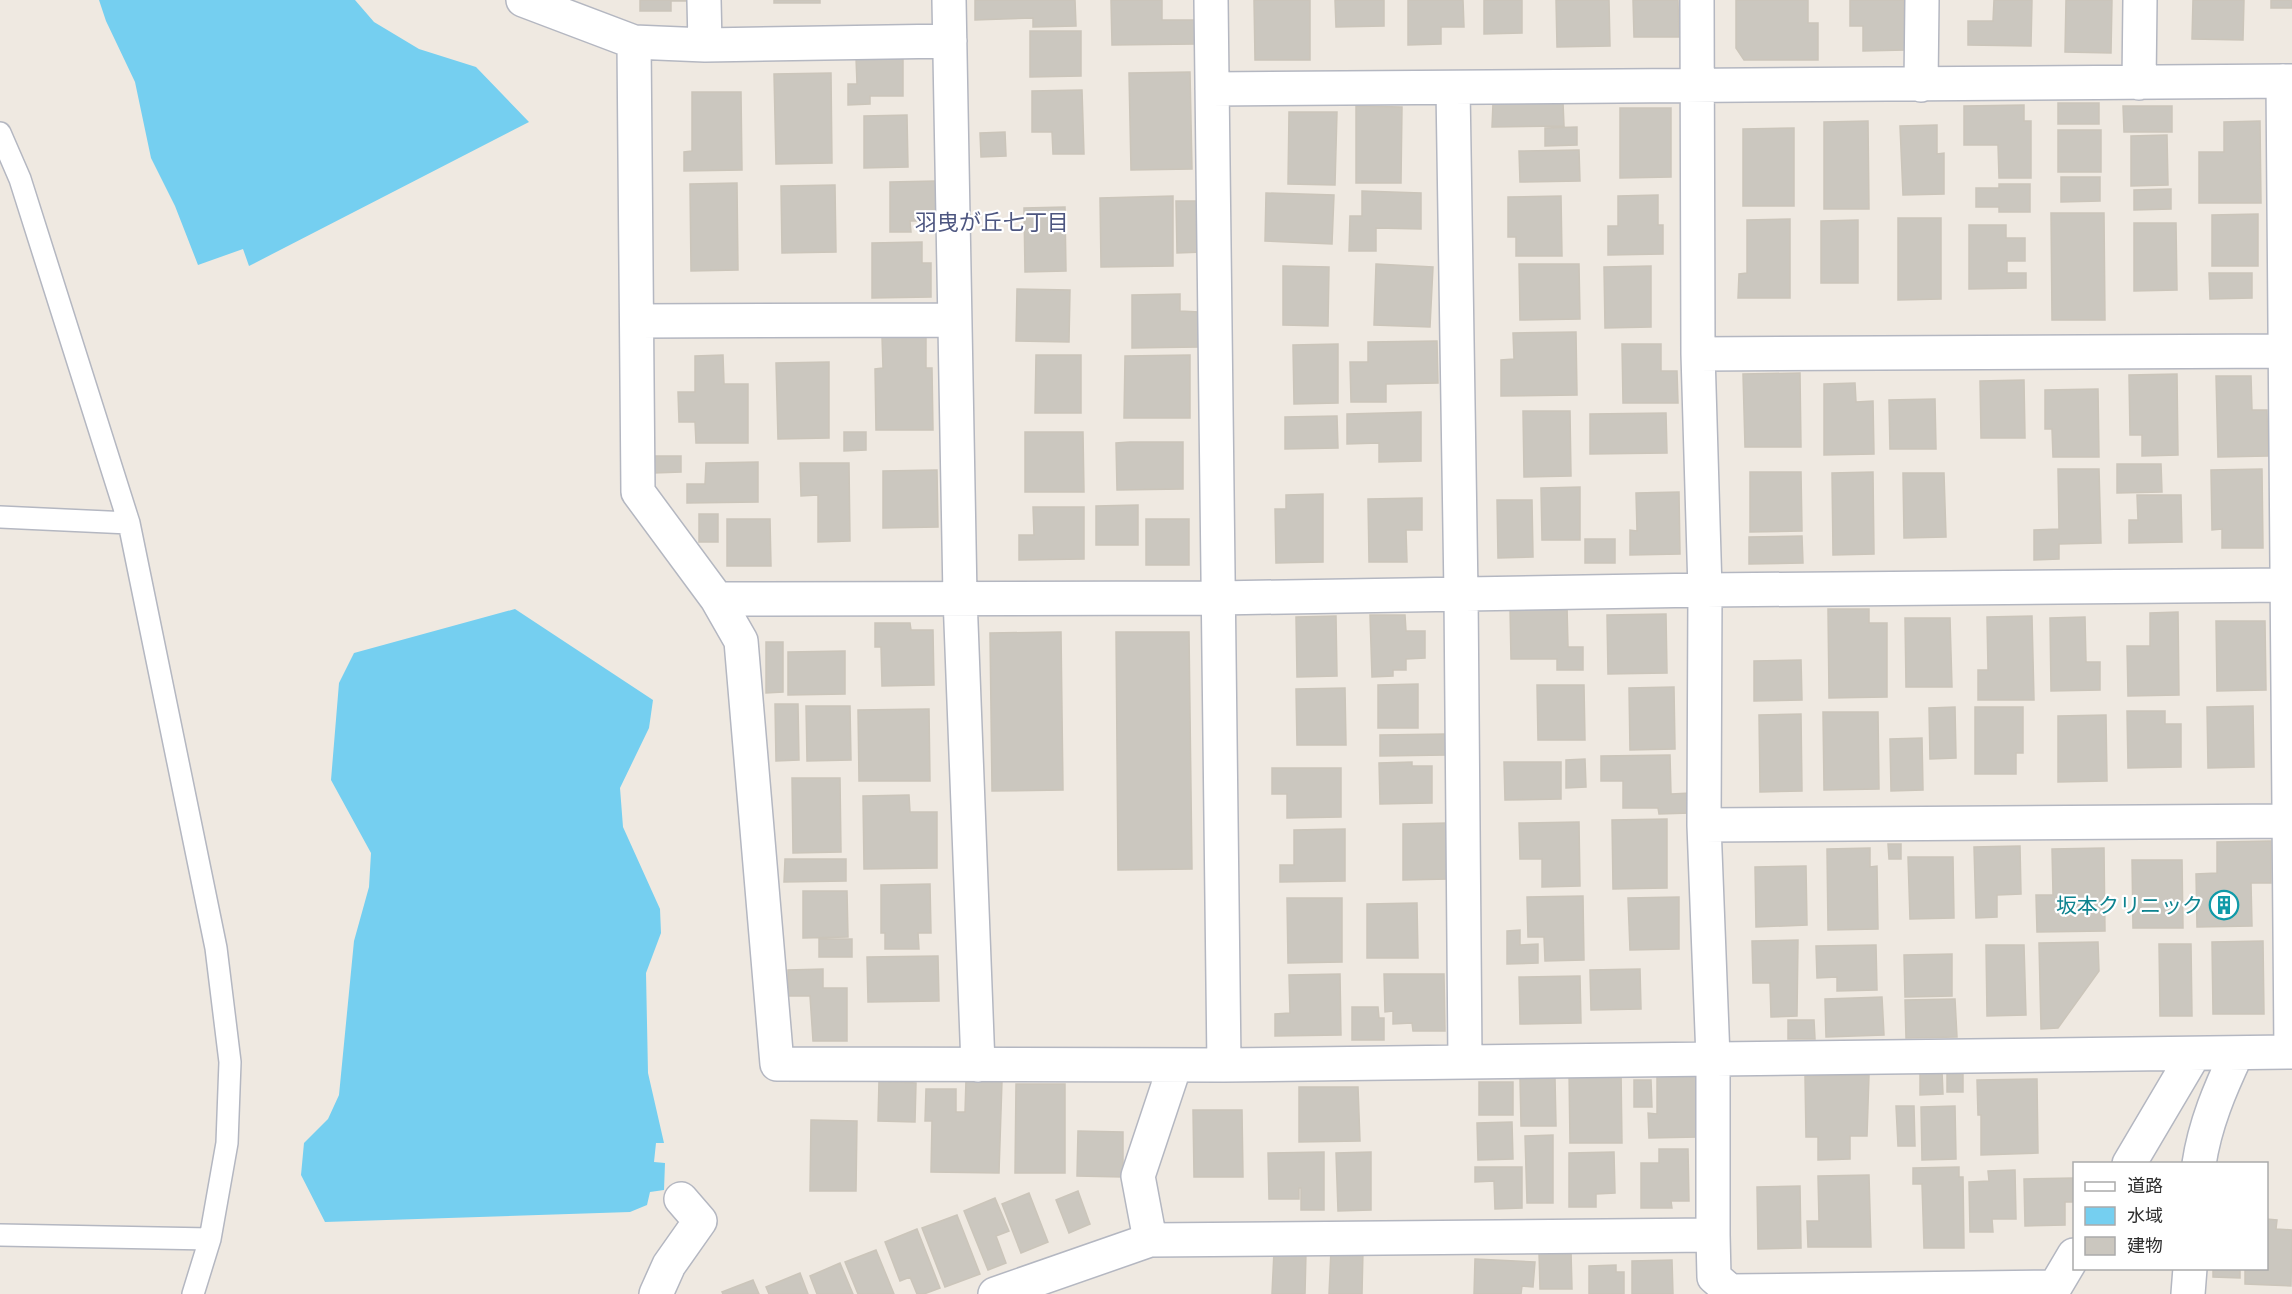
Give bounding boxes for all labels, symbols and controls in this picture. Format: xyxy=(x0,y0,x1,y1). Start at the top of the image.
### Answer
district label: 羽曳が丘七丁目 xyxy=(915,210,1069,235)
building icon: 坂本クリニック xyxy=(2208,889,2240,921)
place label: 坂本クリニック xyxy=(2056,894,2203,917)
legend xyxy=(2073,1162,2268,1270)
text: 道路 xyxy=(2127,1176,2163,1196)
text: 水域 xyxy=(2127,1206,2163,1226)
text: 建物 xyxy=(2127,1236,2163,1256)

